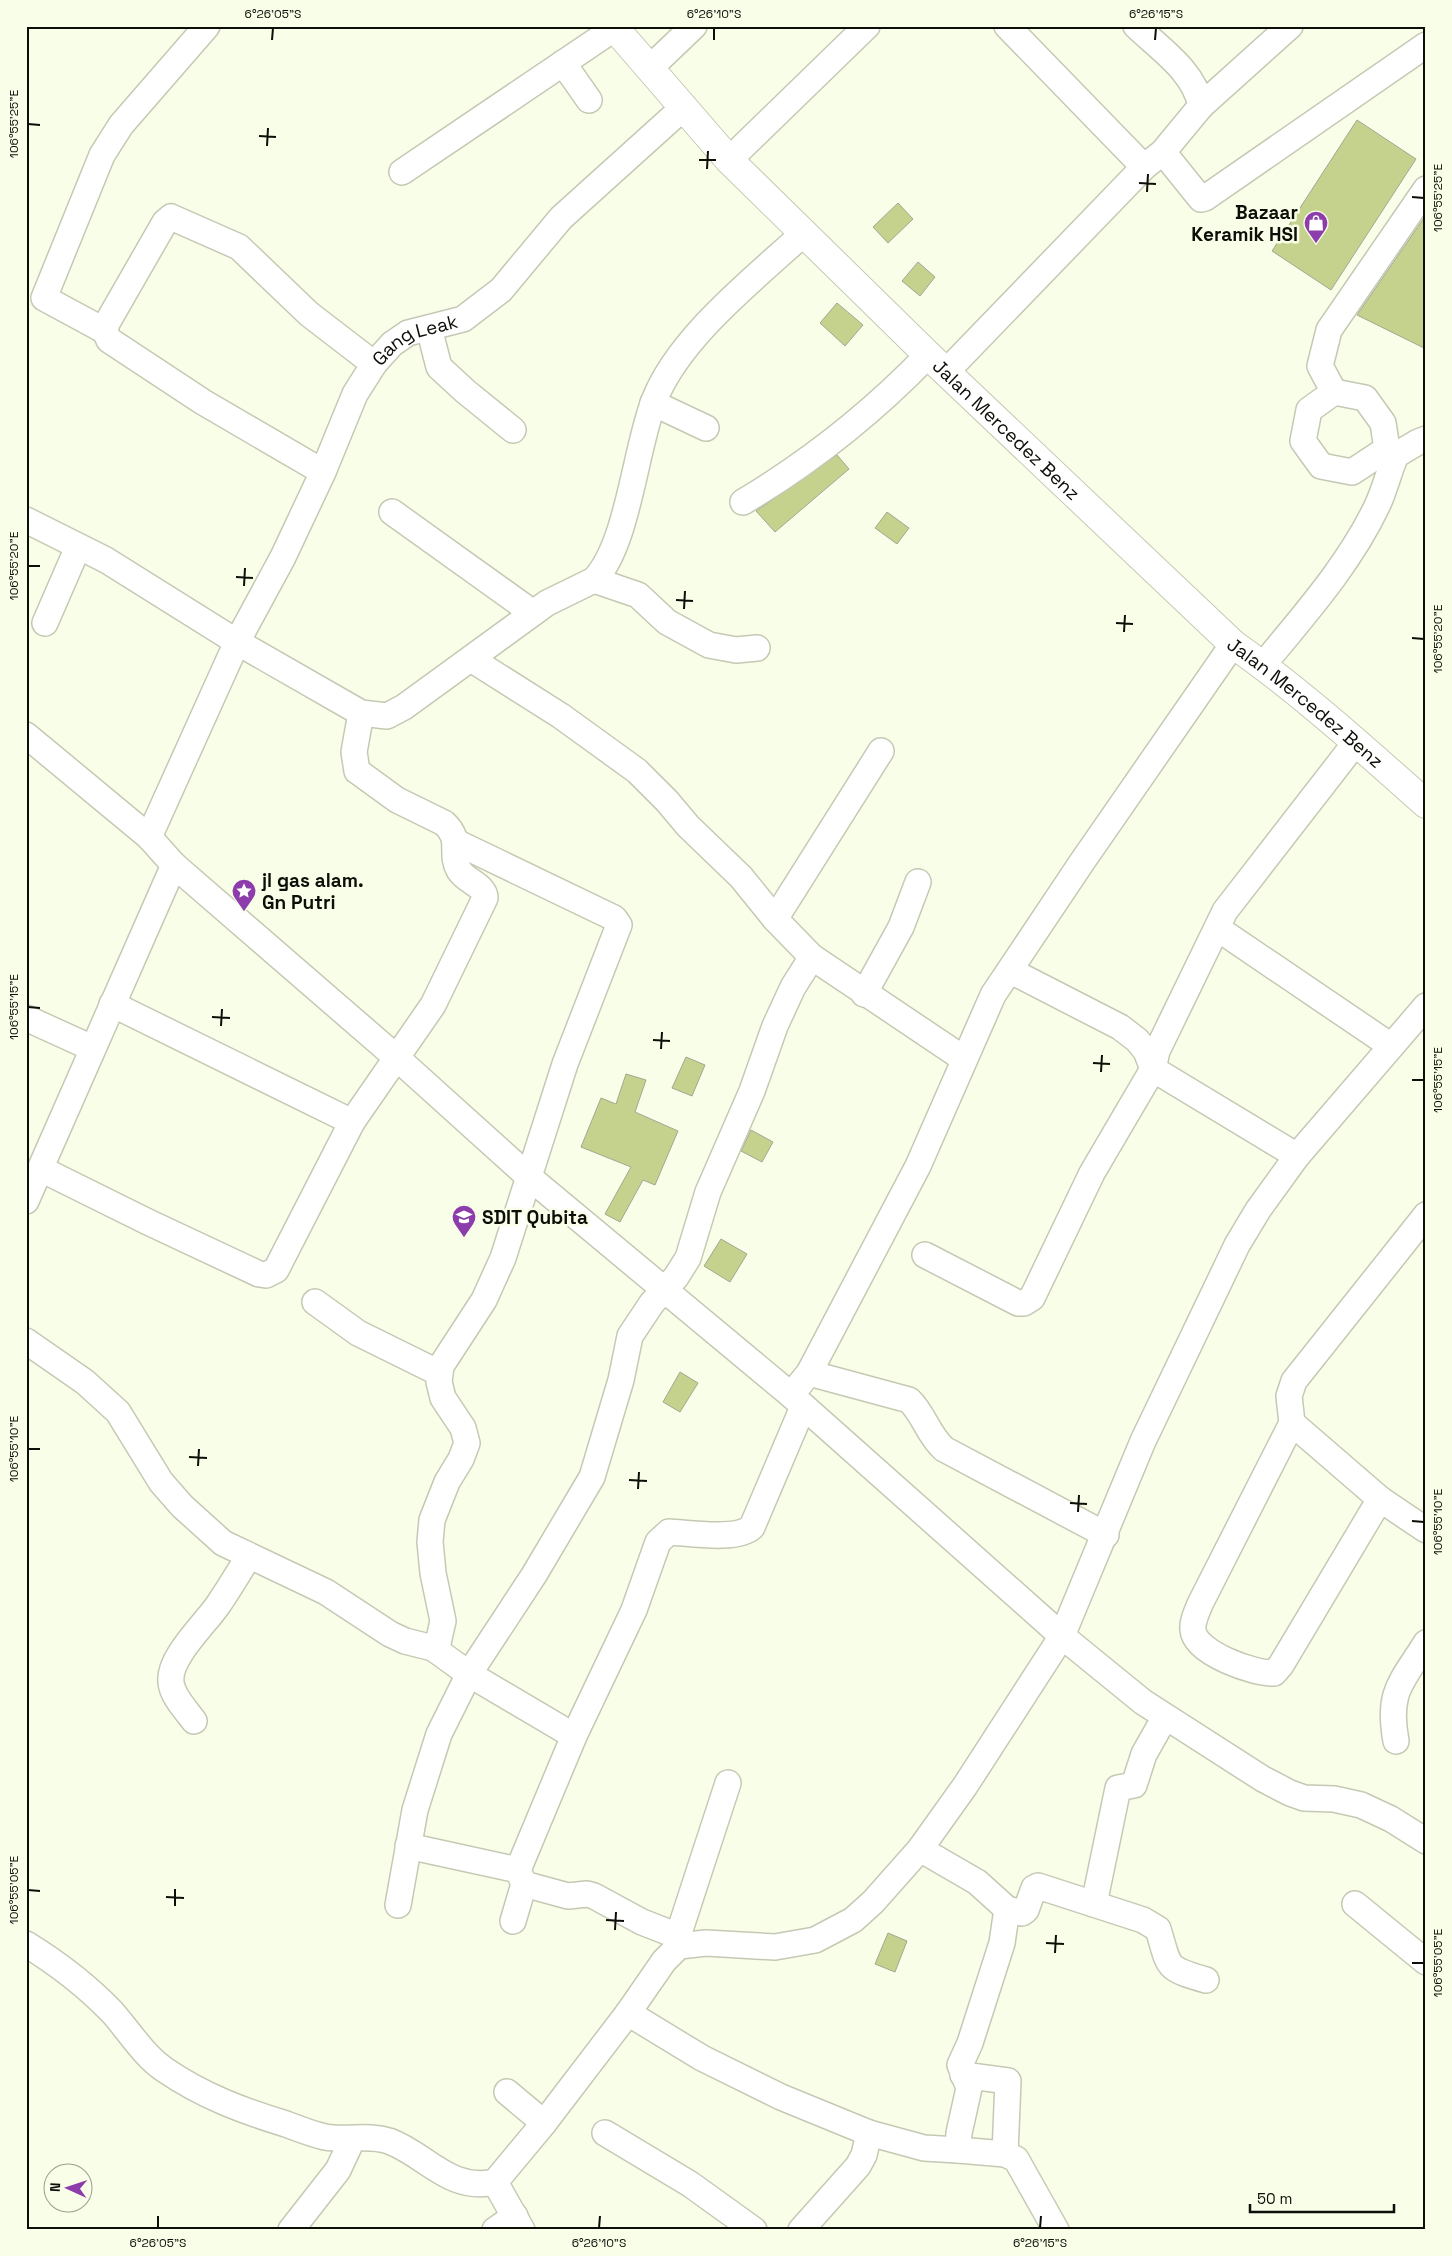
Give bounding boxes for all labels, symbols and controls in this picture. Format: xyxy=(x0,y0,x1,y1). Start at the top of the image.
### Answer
text: 6°26'05"S xyxy=(245,6,301,22)
text: 6°26'10"S xyxy=(687,6,741,22)
text: 6°26'15"S xyxy=(1129,6,1183,22)
text: 106°55'25"E xyxy=(6,90,22,158)
text: 106°55'25"E xyxy=(1430,164,1446,232)
place label: Bazaar Keramik HSI xyxy=(1191,200,1298,247)
shop icon: Bazaar Keramik HSI xyxy=(1303,210,1329,244)
street label: Gang Leak xyxy=(367,309,460,371)
street label: Jalan Mercedez Benz xyxy=(927,354,1085,506)
text: 106°55'20"E xyxy=(6,531,22,600)
text: 106°55'20"E xyxy=(1430,604,1446,673)
street label: Jalan Mercedez Benz xyxy=(1222,632,1389,773)
place label: jl gas alam. Gn Putri xyxy=(261,868,364,915)
place icon: jl gas alam. Gn Putri xyxy=(231,878,257,912)
text: 106°55'15"E xyxy=(6,974,22,1040)
text: 106°55'15"E xyxy=(1430,1047,1446,1113)
school or university icon: SDIT Qubita xyxy=(451,1204,477,1238)
place label: SDIT Qubita xyxy=(482,1205,588,1230)
text: 106°55'10"E xyxy=(6,1415,22,1482)
text: 106°55'10"E xyxy=(1430,1488,1446,1555)
text: 106°55'05"E xyxy=(6,1855,22,1924)
text: 106°55'05"E xyxy=(1430,1928,1446,1997)
north arrow xyxy=(42,2164,92,2214)
scale bar xyxy=(1250,2181,1393,2213)
text: N xyxy=(46,2182,64,2192)
text: 50 m xyxy=(1257,2189,1292,2208)
text: 6°26'05"S xyxy=(130,2235,186,2251)
text: 6°26'10"S xyxy=(572,2235,626,2251)
text: 6°26'15"S xyxy=(1013,2235,1067,2251)

